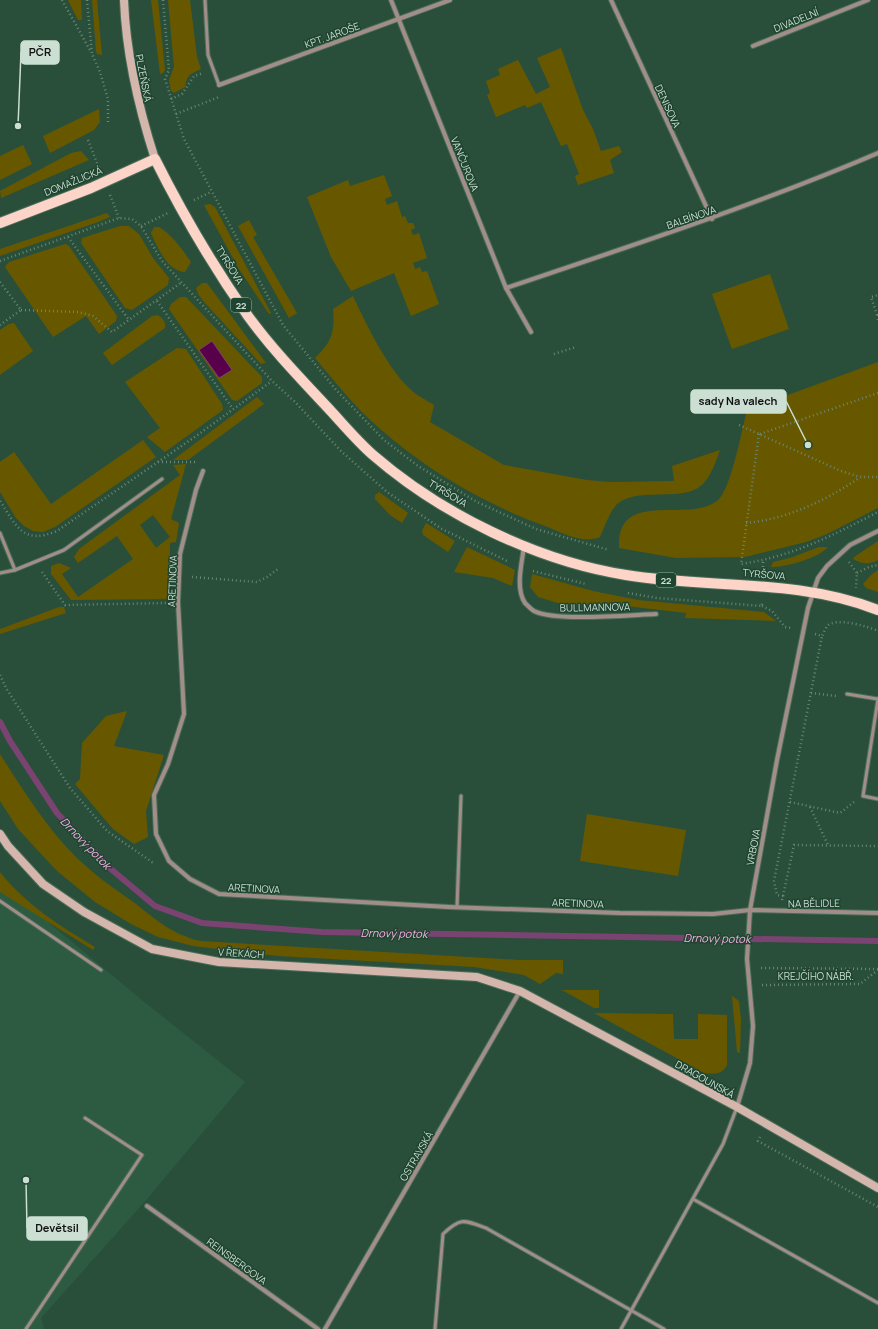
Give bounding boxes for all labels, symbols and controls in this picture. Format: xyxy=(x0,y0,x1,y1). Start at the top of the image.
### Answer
street label: DIVADELNÍ xyxy=(771,4,821,35)
street label: KPT. JAROŠE xyxy=(303,18,362,51)
callout: PČR xyxy=(21,41,59,64)
text: PČR xyxy=(29,44,51,59)
street label: PLZEŇSKÁ xyxy=(133,53,156,104)
street label: DENISOVA xyxy=(652,82,684,131)
street label: VANČUROVA xyxy=(448,135,483,194)
street label: DOMAŽLICKÁ xyxy=(42,163,105,199)
street label: BALBÍNOVA xyxy=(664,202,718,232)
street label: TYRŠOVA xyxy=(213,243,248,287)
road number: 22 xyxy=(231,298,251,312)
callout: sady Na valech xyxy=(691,390,786,413)
text: sady Na valech xyxy=(699,393,778,408)
street label: TYRŠOVA xyxy=(426,476,471,510)
street label: ARETINOVA xyxy=(164,554,180,607)
street label: TYRŠOVA xyxy=(742,565,787,583)
road number: 22 xyxy=(656,573,676,587)
street label: BULLMANNOVA xyxy=(560,599,631,615)
water label: Drnový potok xyxy=(57,814,116,873)
street label: VRBOVA xyxy=(743,827,764,867)
street label: ARETINOVA xyxy=(228,880,281,896)
street label: ARETINOVA xyxy=(552,895,605,911)
street label: NA BĚLIDLE xyxy=(788,896,840,910)
water label: Drnový potok xyxy=(360,925,429,941)
water label: Drnový potok xyxy=(683,930,752,946)
street label: V ŘEKÁCH xyxy=(218,944,265,962)
street label: KREJČÍHO NÁBŘ. xyxy=(778,969,854,983)
street label: DRAGOUNSKÁ xyxy=(673,1057,738,1101)
street label: OSTRAVSKÁ xyxy=(396,1128,436,1184)
callout: Devětsil xyxy=(27,1217,87,1240)
text: Devětsil xyxy=(35,1220,79,1235)
street label: REINSBERGOVA xyxy=(204,1234,270,1288)

